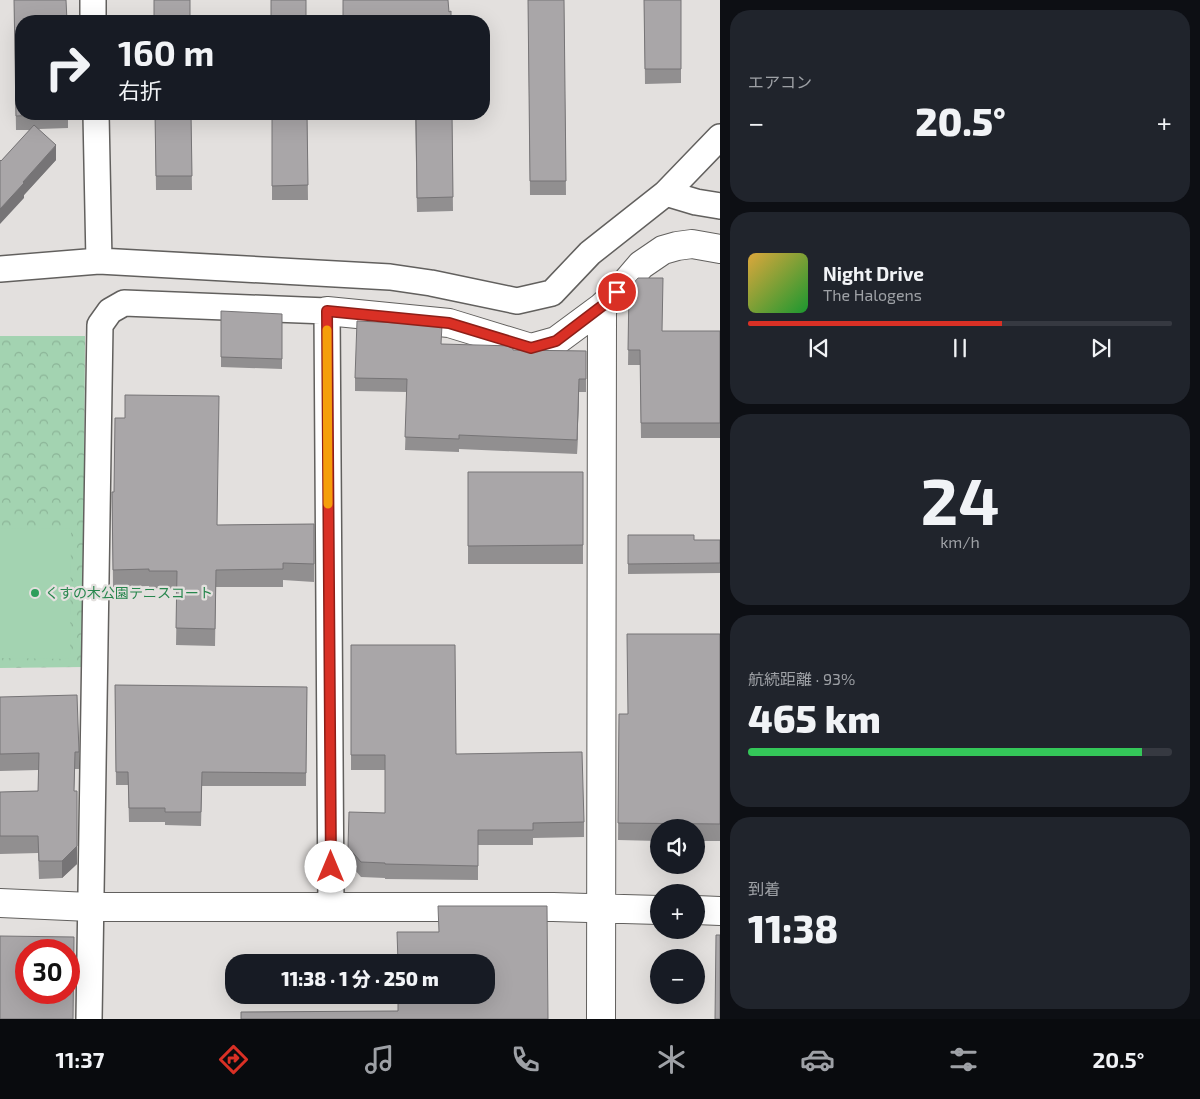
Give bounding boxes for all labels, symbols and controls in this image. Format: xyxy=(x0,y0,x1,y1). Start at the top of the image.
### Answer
text: 160 m xyxy=(118,31,214,73)
icon: right xyxy=(35,35,100,100)
text: エアコン xyxy=(748,72,812,91)
text: 右折 xyxy=(118,77,162,103)
text: 20.5° xyxy=(915,98,1006,144)
text: − xyxy=(748,105,764,139)
text: + xyxy=(1157,105,1172,139)
text: Night Drive xyxy=(823,262,924,285)
pin xyxy=(596,271,638,313)
icon: arrive xyxy=(603,278,631,306)
text: The Halogens xyxy=(823,285,922,304)
icon: previous xyxy=(805,334,833,362)
icon: pause xyxy=(946,334,974,362)
icon: next xyxy=(1087,334,1115,362)
text: 24 xyxy=(920,460,1000,538)
text: km/h xyxy=(940,532,980,551)
place label: くすの木公園テニスコート xyxy=(45,584,213,601)
marker: くすの木公園テニスコート xyxy=(29,587,41,599)
text: 航続距離 · 93% xyxy=(748,669,855,688)
text: 465 km xyxy=(748,695,881,741)
map controls xyxy=(650,819,705,1004)
button: sound xyxy=(650,819,705,874)
position arrow xyxy=(304,840,356,892)
text: 到着 xyxy=(748,879,780,898)
button: + xyxy=(650,884,705,939)
text: 11:38 xyxy=(748,905,838,951)
speed limit sign: 30 xyxy=(15,939,80,1004)
button: − xyxy=(650,949,705,1004)
text: 11:38 · 1 分 · 250 m xyxy=(281,967,439,990)
icon: directions xyxy=(216,1042,251,1077)
icon: music xyxy=(362,1042,397,1077)
icon: phone xyxy=(508,1042,543,1077)
icon: climate xyxy=(654,1042,689,1077)
icon: car xyxy=(800,1042,835,1077)
icon: filters xyxy=(946,1042,981,1077)
text: 11:37 xyxy=(56,1046,104,1072)
text: 20.5° xyxy=(1093,1046,1144,1072)

